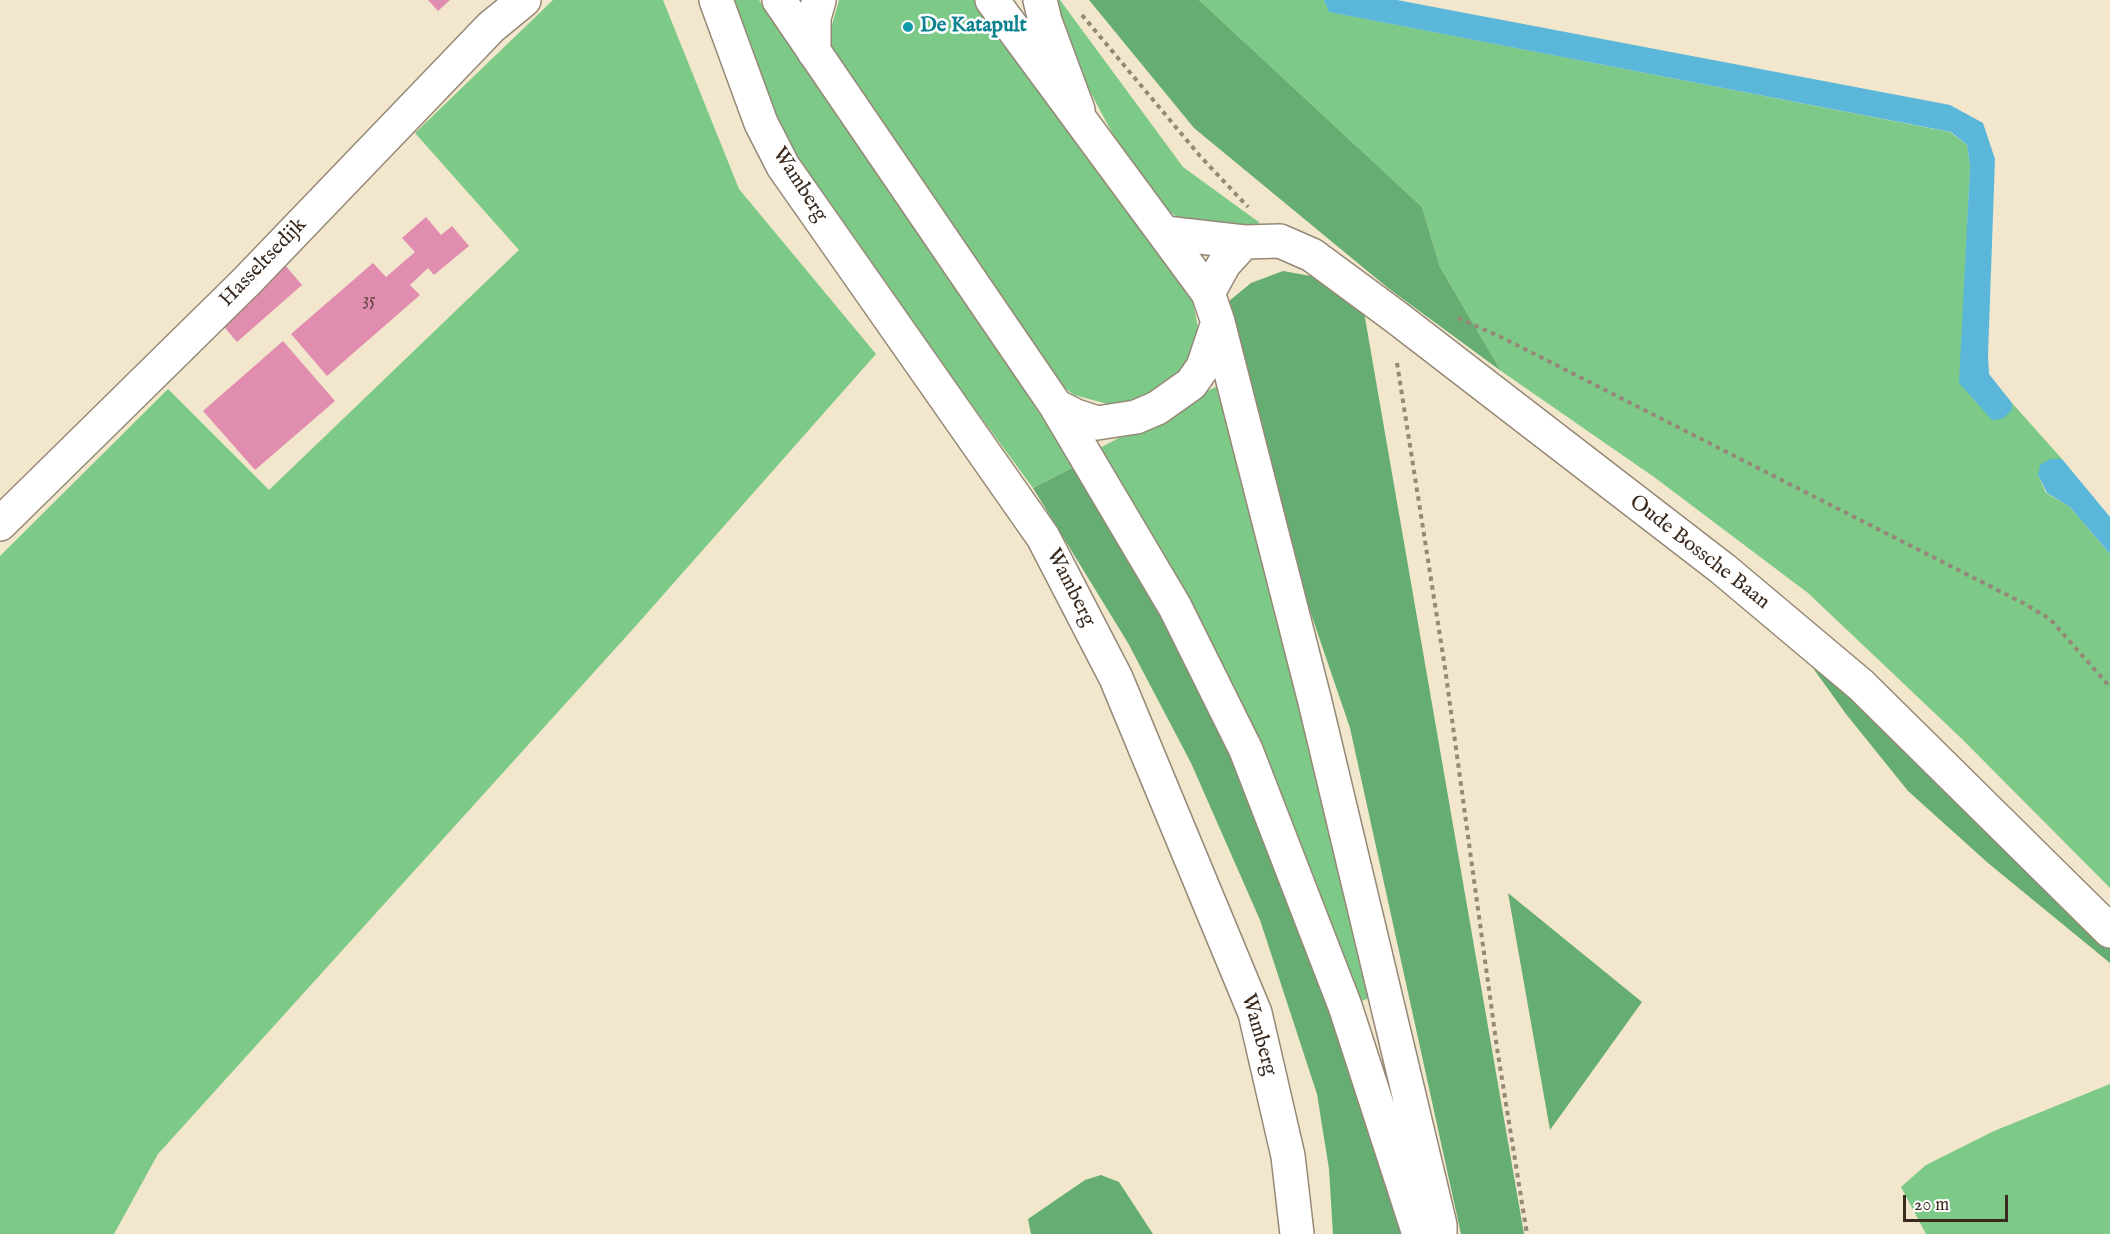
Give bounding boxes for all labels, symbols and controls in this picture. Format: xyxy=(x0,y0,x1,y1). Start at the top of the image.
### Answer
place label: De Katapult xyxy=(920,14,1027,40)
marker: De Katapult xyxy=(901,20,915,34)
street label: Wamberg xyxy=(766,143,832,227)
street label: Hasseltsedijk xyxy=(215,213,313,313)
house number: 35 xyxy=(362,290,376,312)
street label: Oude Bossche Baan xyxy=(1624,490,1774,616)
street label: Wamberg xyxy=(1040,545,1100,631)
street label: Wamberg xyxy=(1234,991,1282,1079)
scale bar xyxy=(1906,1183,2011,1221)
text: 20 m xyxy=(1914,1194,1949,1217)

